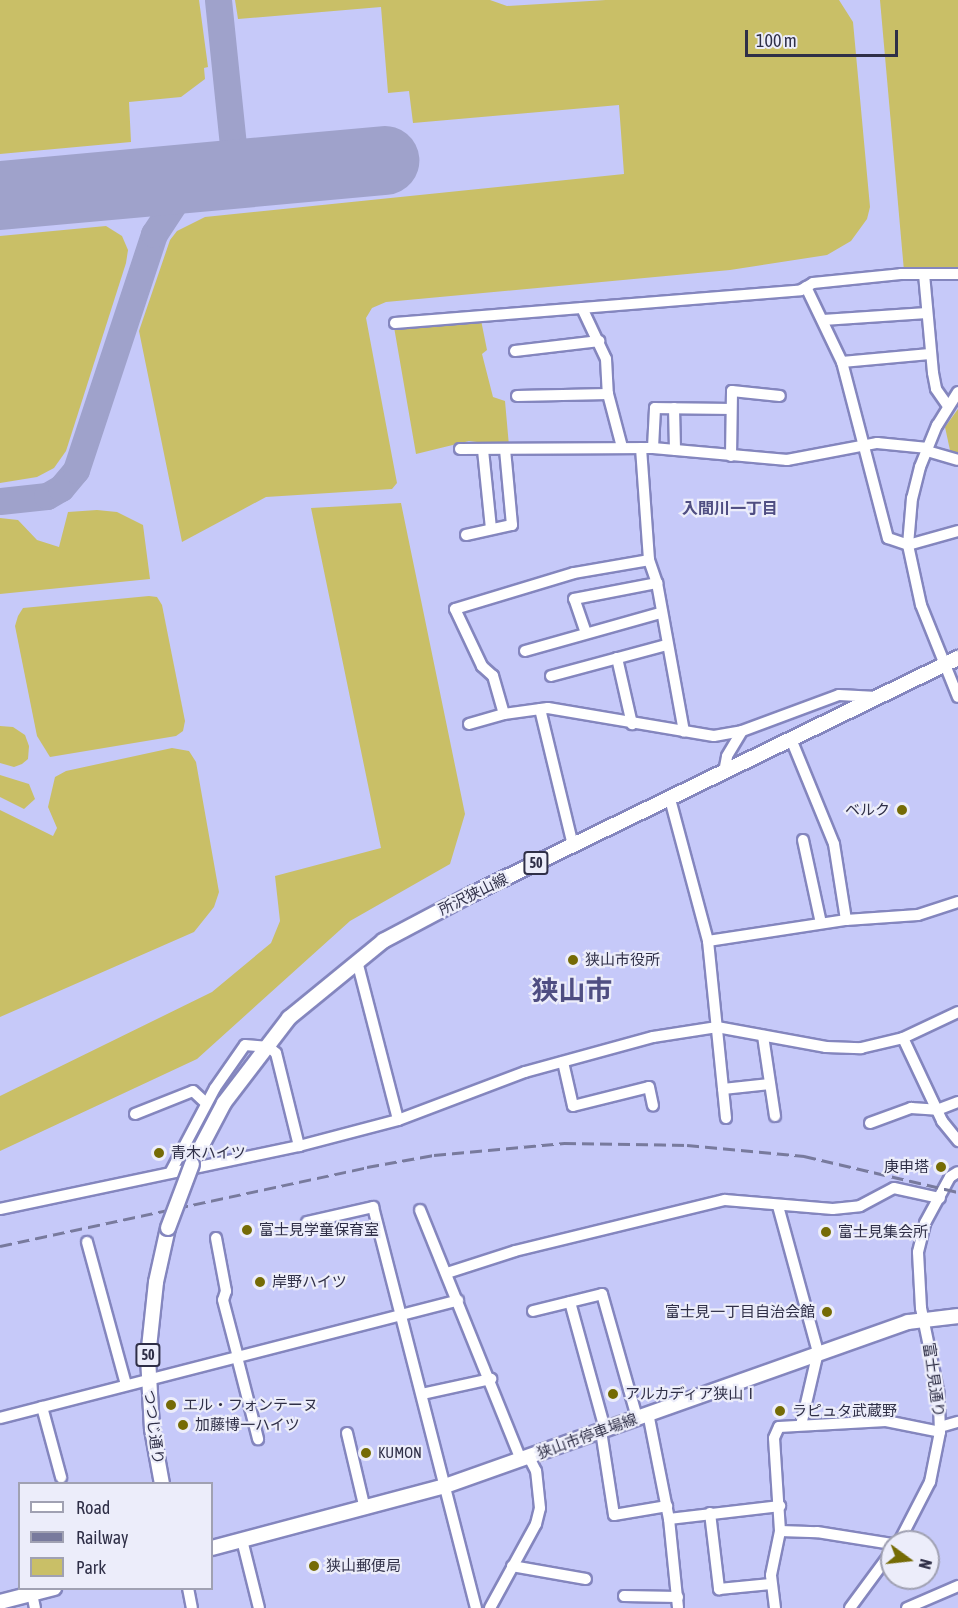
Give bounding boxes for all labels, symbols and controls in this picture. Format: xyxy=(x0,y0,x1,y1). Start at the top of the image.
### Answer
scale bar xyxy=(748,18,901,56)
text: 100 m xyxy=(756,30,797,51)
district label: 入間川一丁目 xyxy=(682,498,778,518)
place label: ベルク xyxy=(845,801,890,819)
marker: ベルク xyxy=(895,803,909,817)
road number: 50 xyxy=(522,852,550,874)
street label: 所沢狭山線 xyxy=(435,869,511,919)
place label: 狭山市役所 xyxy=(585,951,660,969)
marker: 狭山市役所 xyxy=(566,953,580,967)
district label: 狭山市 xyxy=(532,975,612,1007)
place label: 青木ハイツ xyxy=(171,1144,246,1162)
marker: 青木ハイツ xyxy=(152,1146,166,1160)
place label: 庚申塔 xyxy=(884,1158,929,1176)
marker: 庚申塔 xyxy=(934,1160,948,1174)
place label: 富士見学童保育室 xyxy=(259,1221,379,1239)
marker: 富士見学童保育室 xyxy=(240,1223,254,1237)
place label: 富士見集会所 xyxy=(838,1223,928,1241)
marker: 富士見集会所 xyxy=(819,1225,833,1239)
place label: 岸野ハイツ xyxy=(272,1273,347,1291)
marker: 岸野ハイツ xyxy=(253,1275,267,1289)
place label: 富士見一丁目自治会館 xyxy=(665,1303,815,1321)
marker: 富士見一丁目自治会館 xyxy=(820,1305,834,1319)
street label: 富士見通り xyxy=(920,1342,948,1418)
road number: 50 xyxy=(134,1344,162,1366)
place label: アルカディア狭山Ⅰ xyxy=(625,1385,760,1403)
marker: アルカディア狭山Ⅰ xyxy=(606,1387,620,1401)
street label: つつじ通り xyxy=(140,1389,168,1465)
place label: エル・フォンテーヌ xyxy=(183,1396,318,1414)
marker: エル・フォンテーヌ xyxy=(164,1398,178,1412)
place label: ラピュタ武蔵野 xyxy=(792,1402,897,1420)
marker: ラピュタ武蔵野 xyxy=(773,1404,787,1418)
street label: 狭山市停車場線 xyxy=(535,1410,639,1462)
place label: 加藤博一ハイツ xyxy=(195,1416,300,1434)
marker: 加藤博一ハイツ xyxy=(176,1418,190,1432)
place label: KUMON xyxy=(378,1444,422,1462)
marker: KUMON xyxy=(359,1446,373,1460)
legend xyxy=(18,1482,213,1590)
text: Road xyxy=(76,1497,110,1518)
text: Railway xyxy=(76,1527,128,1548)
north arrow xyxy=(880,1530,940,1590)
text: Park xyxy=(76,1557,106,1578)
place label: 狭山郵便局 xyxy=(326,1557,401,1575)
text: N xyxy=(916,1557,935,1571)
marker: 狭山郵便局 xyxy=(307,1559,321,1573)

